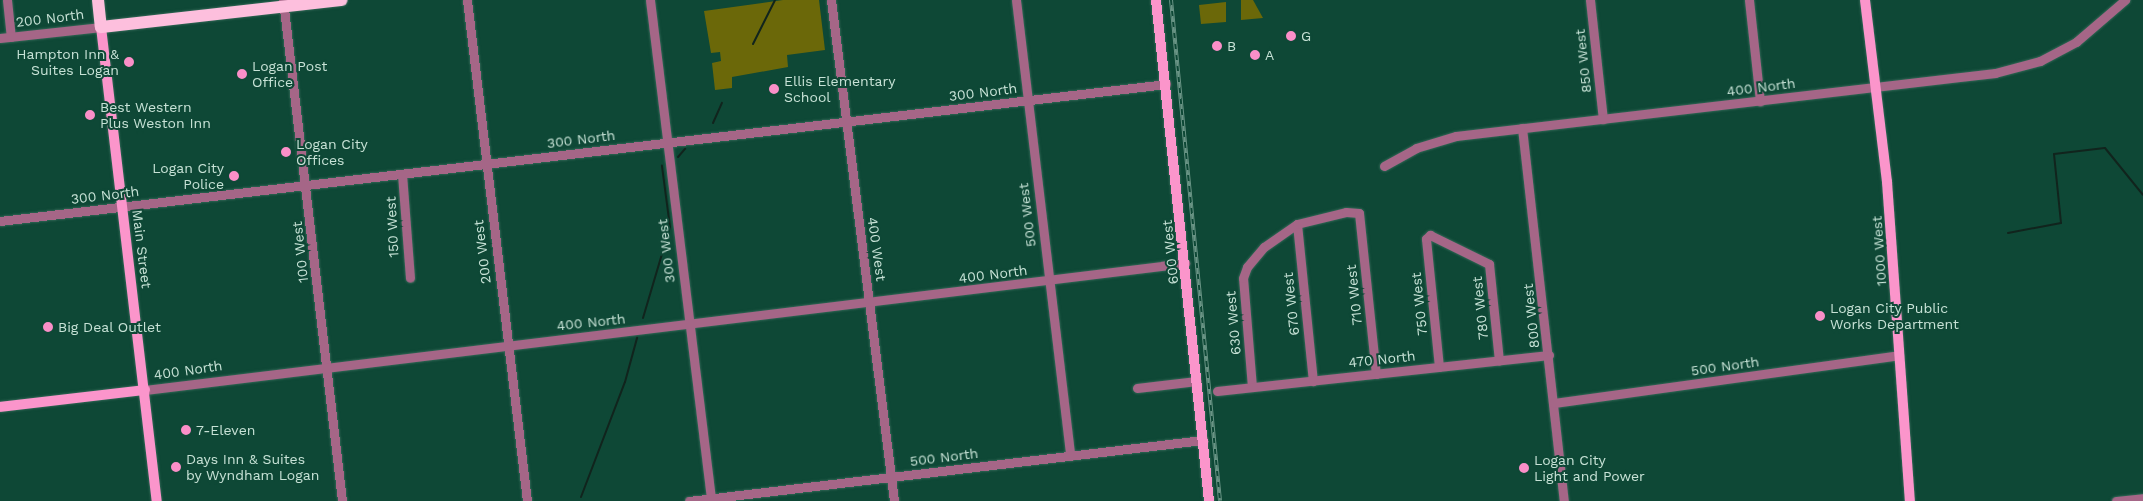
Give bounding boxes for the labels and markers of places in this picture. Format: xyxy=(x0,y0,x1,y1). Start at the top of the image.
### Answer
place label: G xyxy=(1301,28,1311,44)
marker: G xyxy=(1285,30,1297,42)
place label: B xyxy=(1227,38,1236,54)
marker: B xyxy=(1211,40,1223,52)
place label: Hampton Inn & Suites Logan xyxy=(16,46,119,78)
place label: A xyxy=(1265,47,1274,63)
marker: A xyxy=(1249,49,1261,61)
marker: Hampton Inn & Suites Logan xyxy=(123,56,135,68)
place label: Logan Post Office xyxy=(252,58,327,90)
marker: Logan Post Office xyxy=(236,68,248,80)
place label: Ellis Elementary School xyxy=(784,73,895,105)
marker: Ellis Elementary School xyxy=(768,83,780,95)
place label: Best Western Plus Weston Inn xyxy=(100,99,211,132)
marker: Best Western Plus Weston Inn xyxy=(84,109,96,121)
place label: Logan City Offices xyxy=(296,136,368,168)
marker: Logan City Offices xyxy=(280,146,292,158)
place label: Logan City Police xyxy=(152,160,224,192)
marker: Logan City Police xyxy=(228,170,240,182)
place label: Logan City Public Works Department xyxy=(1830,300,1959,332)
marker: Logan City Public Works Department xyxy=(1814,310,1826,322)
place label: Big Deal Outlet xyxy=(58,319,161,335)
marker: Big Deal Outlet xyxy=(42,321,54,333)
place label: 7-Eleven xyxy=(196,422,255,438)
marker: 7-Eleven xyxy=(180,424,192,436)
place label: Days Inn & Suites by Wyndham Logan xyxy=(186,451,320,484)
place label: Logan City Light and Power xyxy=(1534,452,1645,484)
marker: Days Inn & Suites by Wyndham Logan xyxy=(170,461,182,473)
marker: Logan City Light and Power xyxy=(1518,462,1530,474)

